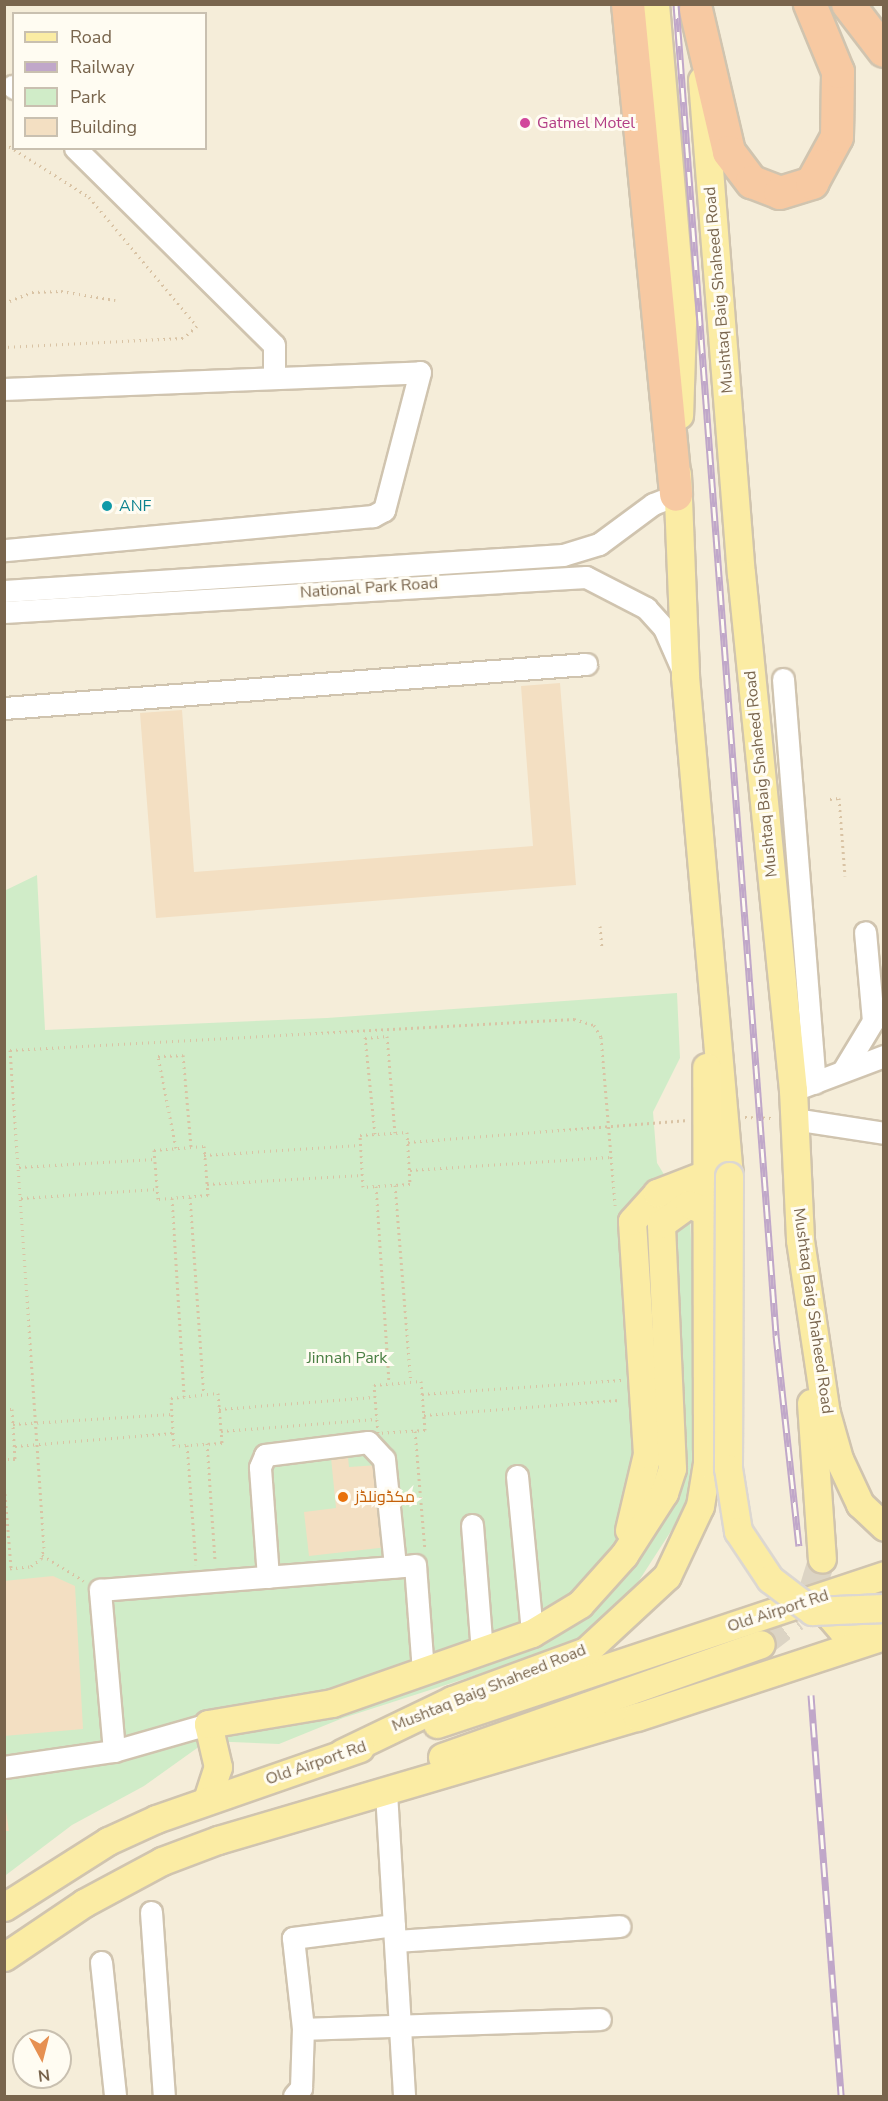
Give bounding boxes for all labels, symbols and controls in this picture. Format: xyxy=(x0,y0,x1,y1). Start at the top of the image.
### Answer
legend xyxy=(12,12,207,150)
text: Road xyxy=(70,25,112,49)
text: Railway xyxy=(70,55,135,79)
text: Park xyxy=(70,85,106,109)
place label: Gatmel Motel xyxy=(537,113,635,133)
text: Building xyxy=(70,115,137,139)
marker: Gatmel Motel xyxy=(518,116,532,130)
street label: Mushtaq Baig Shaheed Road xyxy=(700,186,738,394)
place label: ANF xyxy=(119,496,151,516)
marker: ANF xyxy=(100,499,114,513)
street label: National Park Road xyxy=(299,574,439,602)
street label: Mushtaq Baig Shaheed Road xyxy=(741,670,781,878)
street label: Mushtaq Baig Shaheed Road xyxy=(789,1207,837,1415)
park label: Jinnah Park xyxy=(307,1348,387,1368)
place label: مکڈونلڈز xyxy=(355,1487,415,1507)
marker: مکڈونلڈز xyxy=(336,1490,350,1504)
street label: Old Airport Rd xyxy=(725,1586,831,1636)
street label: Mushtaq Baig Shaheed Road xyxy=(389,1640,589,1736)
street label: Old Airport Rd xyxy=(263,1737,369,1789)
north arrow xyxy=(12,2029,72,2089)
text: N xyxy=(37,2063,51,2087)

